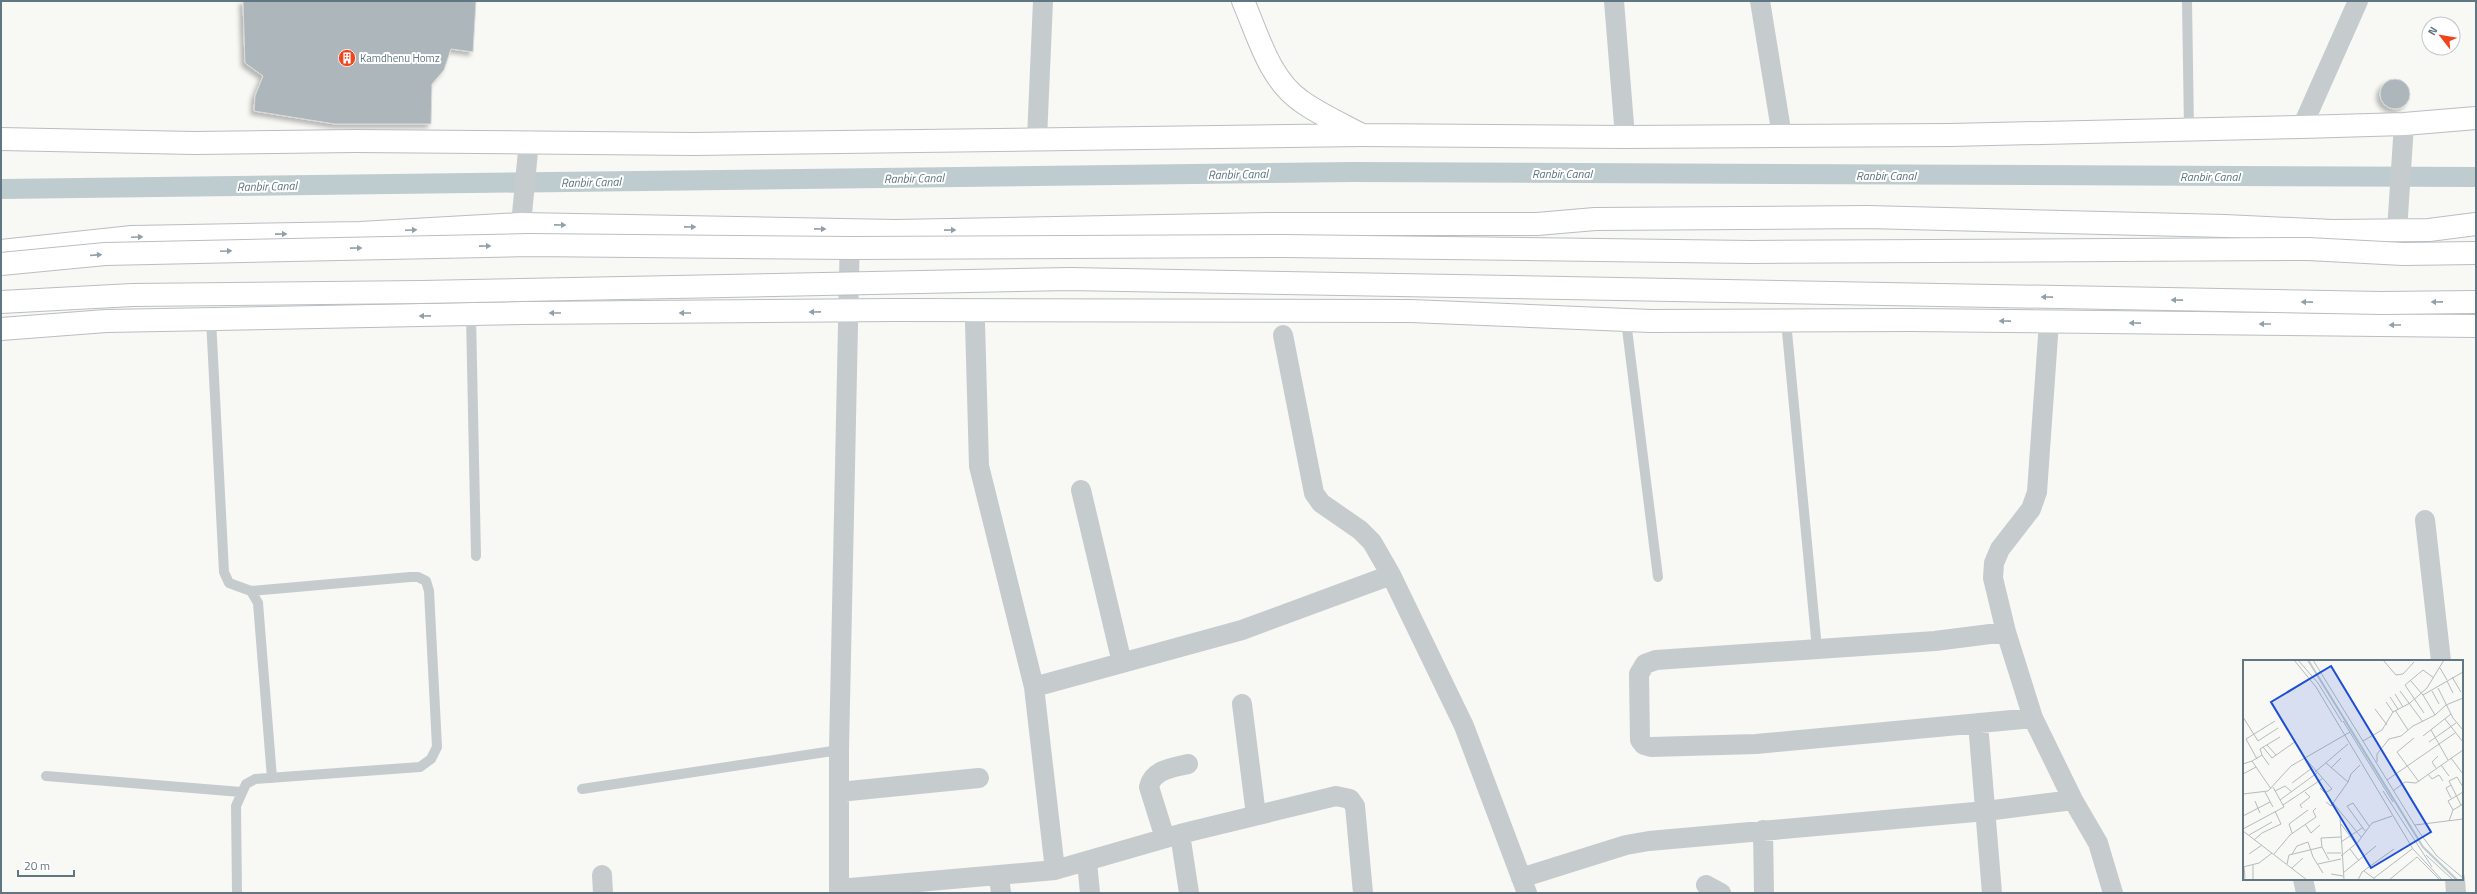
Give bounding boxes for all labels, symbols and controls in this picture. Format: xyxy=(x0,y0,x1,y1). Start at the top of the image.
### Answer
north arrow xyxy=(2421,16,2461,56)
text: N xyxy=(2424,23,2441,38)
building icon: Kamdhenu Homz xyxy=(337,48,357,68)
place label: Kamdhenu Homz xyxy=(360,50,440,66)
water label: Ranbir Canal xyxy=(1208,164,1270,184)
water label: Ranbir Canal xyxy=(1532,164,1593,183)
water label: Ranbir Canal xyxy=(1856,166,1917,185)
water label: Ranbir Canal xyxy=(2180,167,2241,186)
water label: Ranbir Canal xyxy=(884,168,946,188)
water label: Ranbir Canal xyxy=(561,172,623,192)
water label: Ranbir Canal xyxy=(237,176,299,196)
one-way arrow xyxy=(554,222,567,228)
one-way arrow xyxy=(684,224,697,230)
one-way arrow xyxy=(814,226,826,233)
one-way arrow xyxy=(405,227,418,233)
one-way arrow xyxy=(944,227,957,233)
one-way arrow xyxy=(275,231,288,237)
one-way arrow xyxy=(131,234,144,240)
one-way arrow xyxy=(479,243,492,249)
one-way arrow xyxy=(350,245,363,251)
one-way arrow xyxy=(220,248,233,254)
one-way arrow xyxy=(90,252,102,259)
one-way arrow xyxy=(2041,294,2053,301)
one-way arrow xyxy=(2171,296,2183,303)
one-way arrow xyxy=(2300,299,2313,305)
one-way arrow xyxy=(2430,299,2443,305)
one-way arrow xyxy=(808,309,821,315)
one-way arrow xyxy=(548,310,561,316)
one-way arrow xyxy=(678,310,691,316)
one-way arrow xyxy=(419,312,431,319)
one-way arrow xyxy=(1999,318,2011,325)
one-way arrow xyxy=(2128,320,2141,326)
one-way arrow xyxy=(2258,321,2271,327)
one-way arrow xyxy=(2388,322,2401,328)
inset map xyxy=(2243,660,2463,880)
scale bar xyxy=(18,852,74,878)
text: 20 m xyxy=(24,856,50,875)

